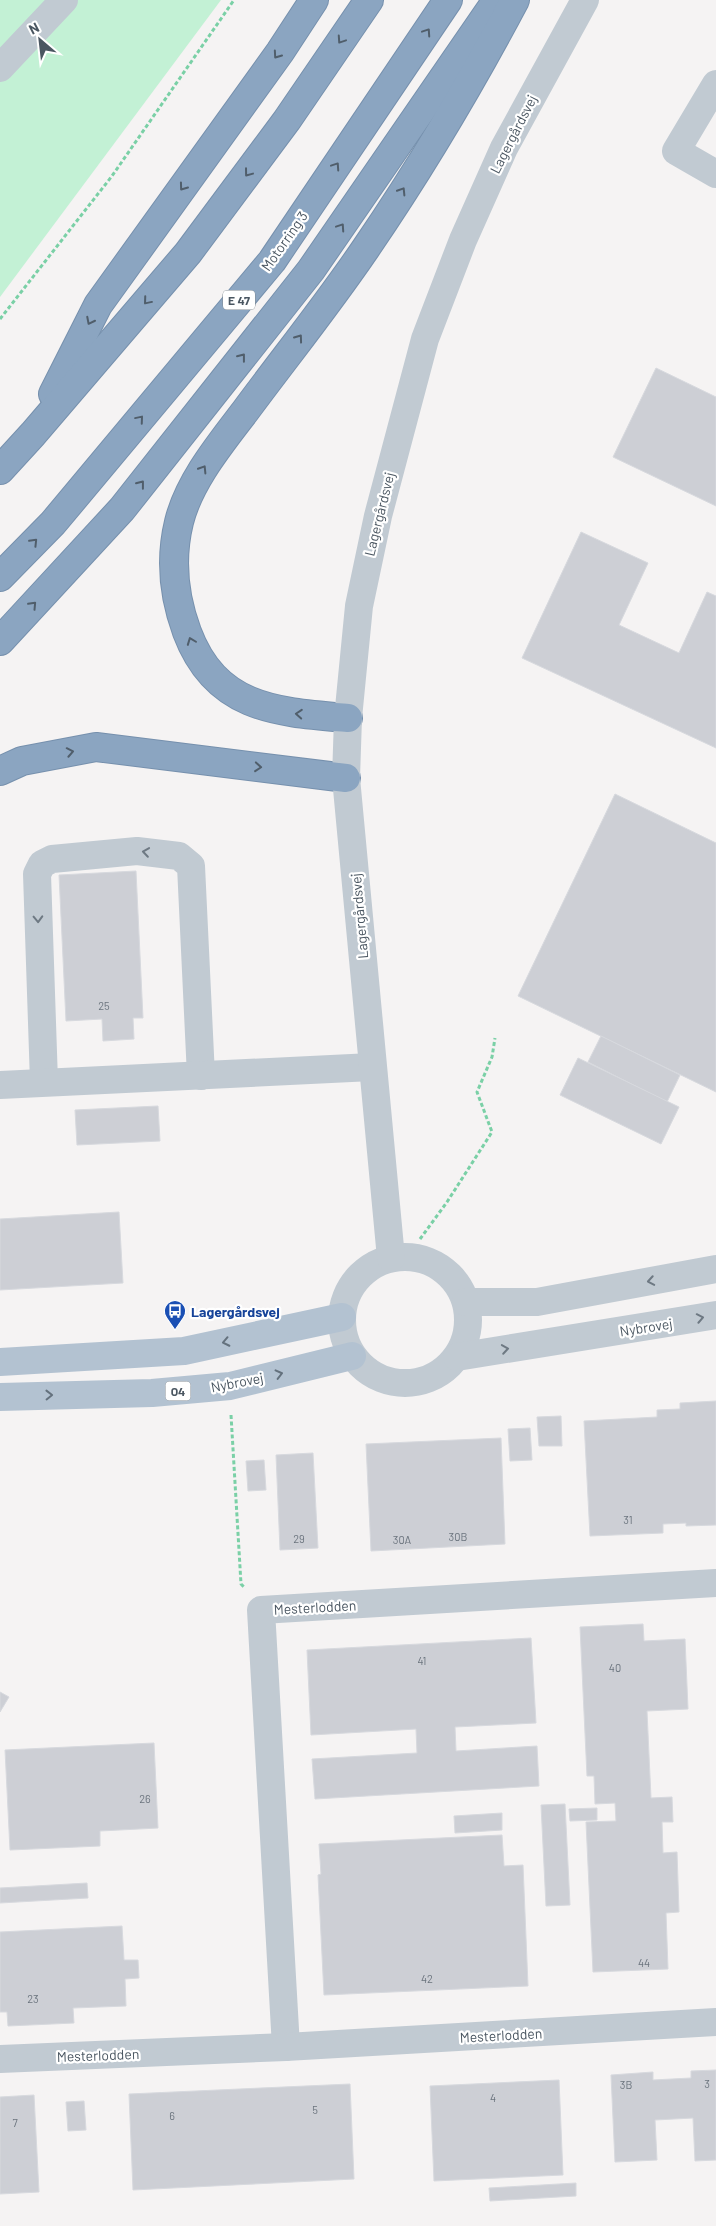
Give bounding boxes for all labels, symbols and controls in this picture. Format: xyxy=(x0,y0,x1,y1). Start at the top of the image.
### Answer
north arrow xyxy=(15,15,65,65)
text: N xyxy=(26,18,42,38)
one-way arrow xyxy=(420,28,430,37)
one-way arrow xyxy=(338,35,347,44)
one-way arrow xyxy=(274,49,283,59)
street label: Lagergårdsvej xyxy=(486,92,540,176)
one-way arrow xyxy=(330,163,339,172)
one-way arrow xyxy=(245,167,253,176)
one-way arrow xyxy=(180,181,189,191)
one-way arrow xyxy=(396,187,405,196)
street label: Motorring 3 xyxy=(257,208,311,274)
one-way arrow xyxy=(335,224,344,233)
road number: E 47 xyxy=(223,290,255,310)
one-way arrow xyxy=(144,295,153,304)
one-way arrow xyxy=(86,316,96,325)
one-way arrow xyxy=(293,334,302,344)
one-way arrow xyxy=(237,354,245,363)
one-way arrow xyxy=(134,416,143,425)
one-way arrow xyxy=(197,465,207,474)
street label: Lagergårdsvej xyxy=(360,470,398,558)
one-way arrow xyxy=(136,481,144,490)
one-way arrow xyxy=(28,539,37,548)
one-way arrow xyxy=(27,602,36,611)
one-way arrow xyxy=(187,637,197,646)
one-way arrow xyxy=(295,709,303,720)
one-way arrow xyxy=(66,748,75,758)
one-way arrow xyxy=(254,761,262,772)
one-way arrow xyxy=(142,848,150,858)
street label: Lagergårdsvej xyxy=(347,872,371,960)
one-way arrow xyxy=(33,916,43,923)
house number: 25 xyxy=(98,999,110,1012)
one-way arrow xyxy=(647,1275,655,1286)
bus stop icon: Lagergårdsvej xyxy=(163,1299,187,1330)
place label: Lagergårdsvej xyxy=(191,1303,280,1320)
one-way arrow xyxy=(695,1313,704,1324)
street label: Nybrovej xyxy=(618,1314,674,1340)
one-way arrow xyxy=(221,1336,230,1347)
one-way arrow xyxy=(501,1344,509,1355)
street label: Nybrovej xyxy=(209,1369,265,1395)
one-way arrow xyxy=(275,1369,284,1380)
road number: O4 xyxy=(166,1382,190,1400)
one-way arrow xyxy=(45,1390,53,1401)
house number: 31 xyxy=(623,1513,633,1526)
house number: 30B xyxy=(449,1530,467,1543)
house number: 29 xyxy=(293,1532,305,1545)
house number: 30A xyxy=(393,1533,412,1546)
street label: Mesterlodden xyxy=(273,1596,357,1618)
house number: 41 xyxy=(418,1654,426,1667)
house number: 40 xyxy=(609,1661,621,1674)
house number: 26 xyxy=(139,1792,151,1805)
house number: 44 xyxy=(638,1956,650,1969)
house number: 42 xyxy=(421,1972,433,1985)
house number: 23 xyxy=(27,1992,39,2005)
street label: Mesterlodden xyxy=(459,2024,543,2046)
street label: Mesterlodden xyxy=(56,2045,140,2065)
house number: 3 xyxy=(704,2077,710,2090)
house number: 3B xyxy=(620,2078,632,2091)
house number: 4 xyxy=(490,2091,496,2104)
house number: 5 xyxy=(312,2103,318,2116)
house number: 6 xyxy=(169,2109,175,2122)
house number: 7 xyxy=(12,2116,18,2129)

